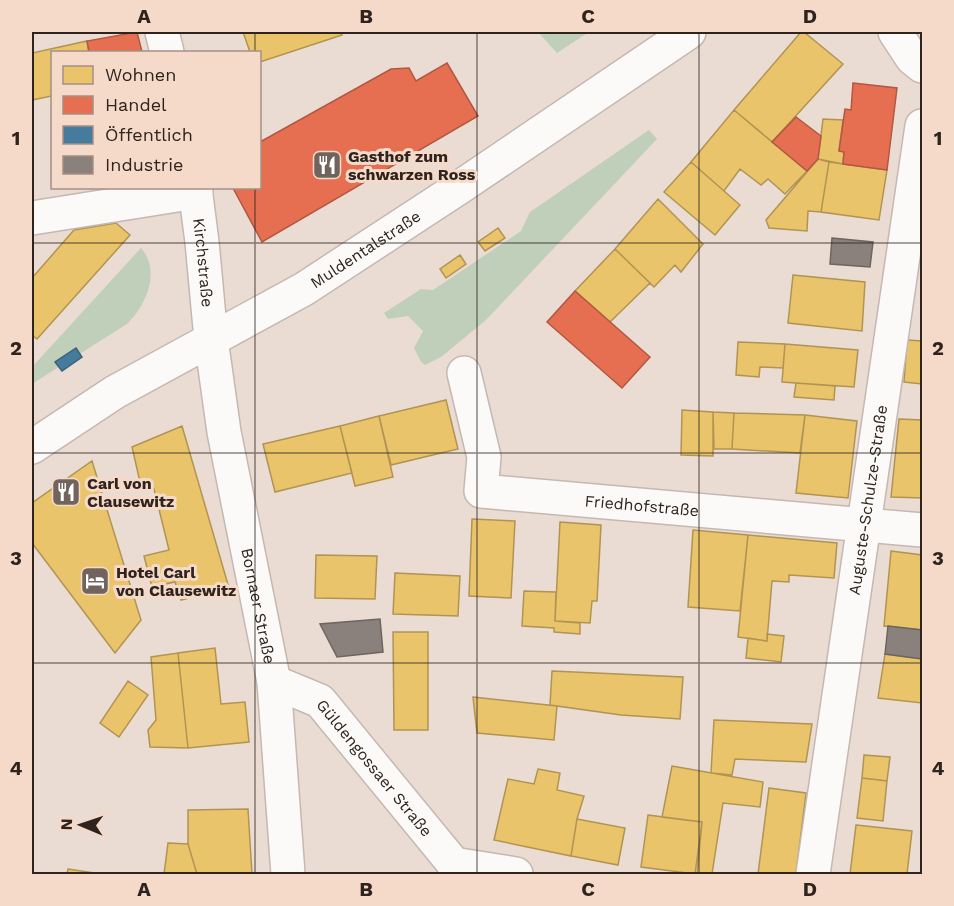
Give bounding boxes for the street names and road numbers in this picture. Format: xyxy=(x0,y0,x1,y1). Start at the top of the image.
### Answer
street label: Muldentalstraße xyxy=(307,206,424,292)
street label: Kirchstraße xyxy=(189,217,217,308)
street label: Auguste-Schulze-Straße xyxy=(845,404,891,596)
street label: Friedhofstraße xyxy=(584,491,700,520)
street label: Bornaer Straße xyxy=(237,546,279,666)
street label: Güldengossaer Straße xyxy=(312,695,436,840)

